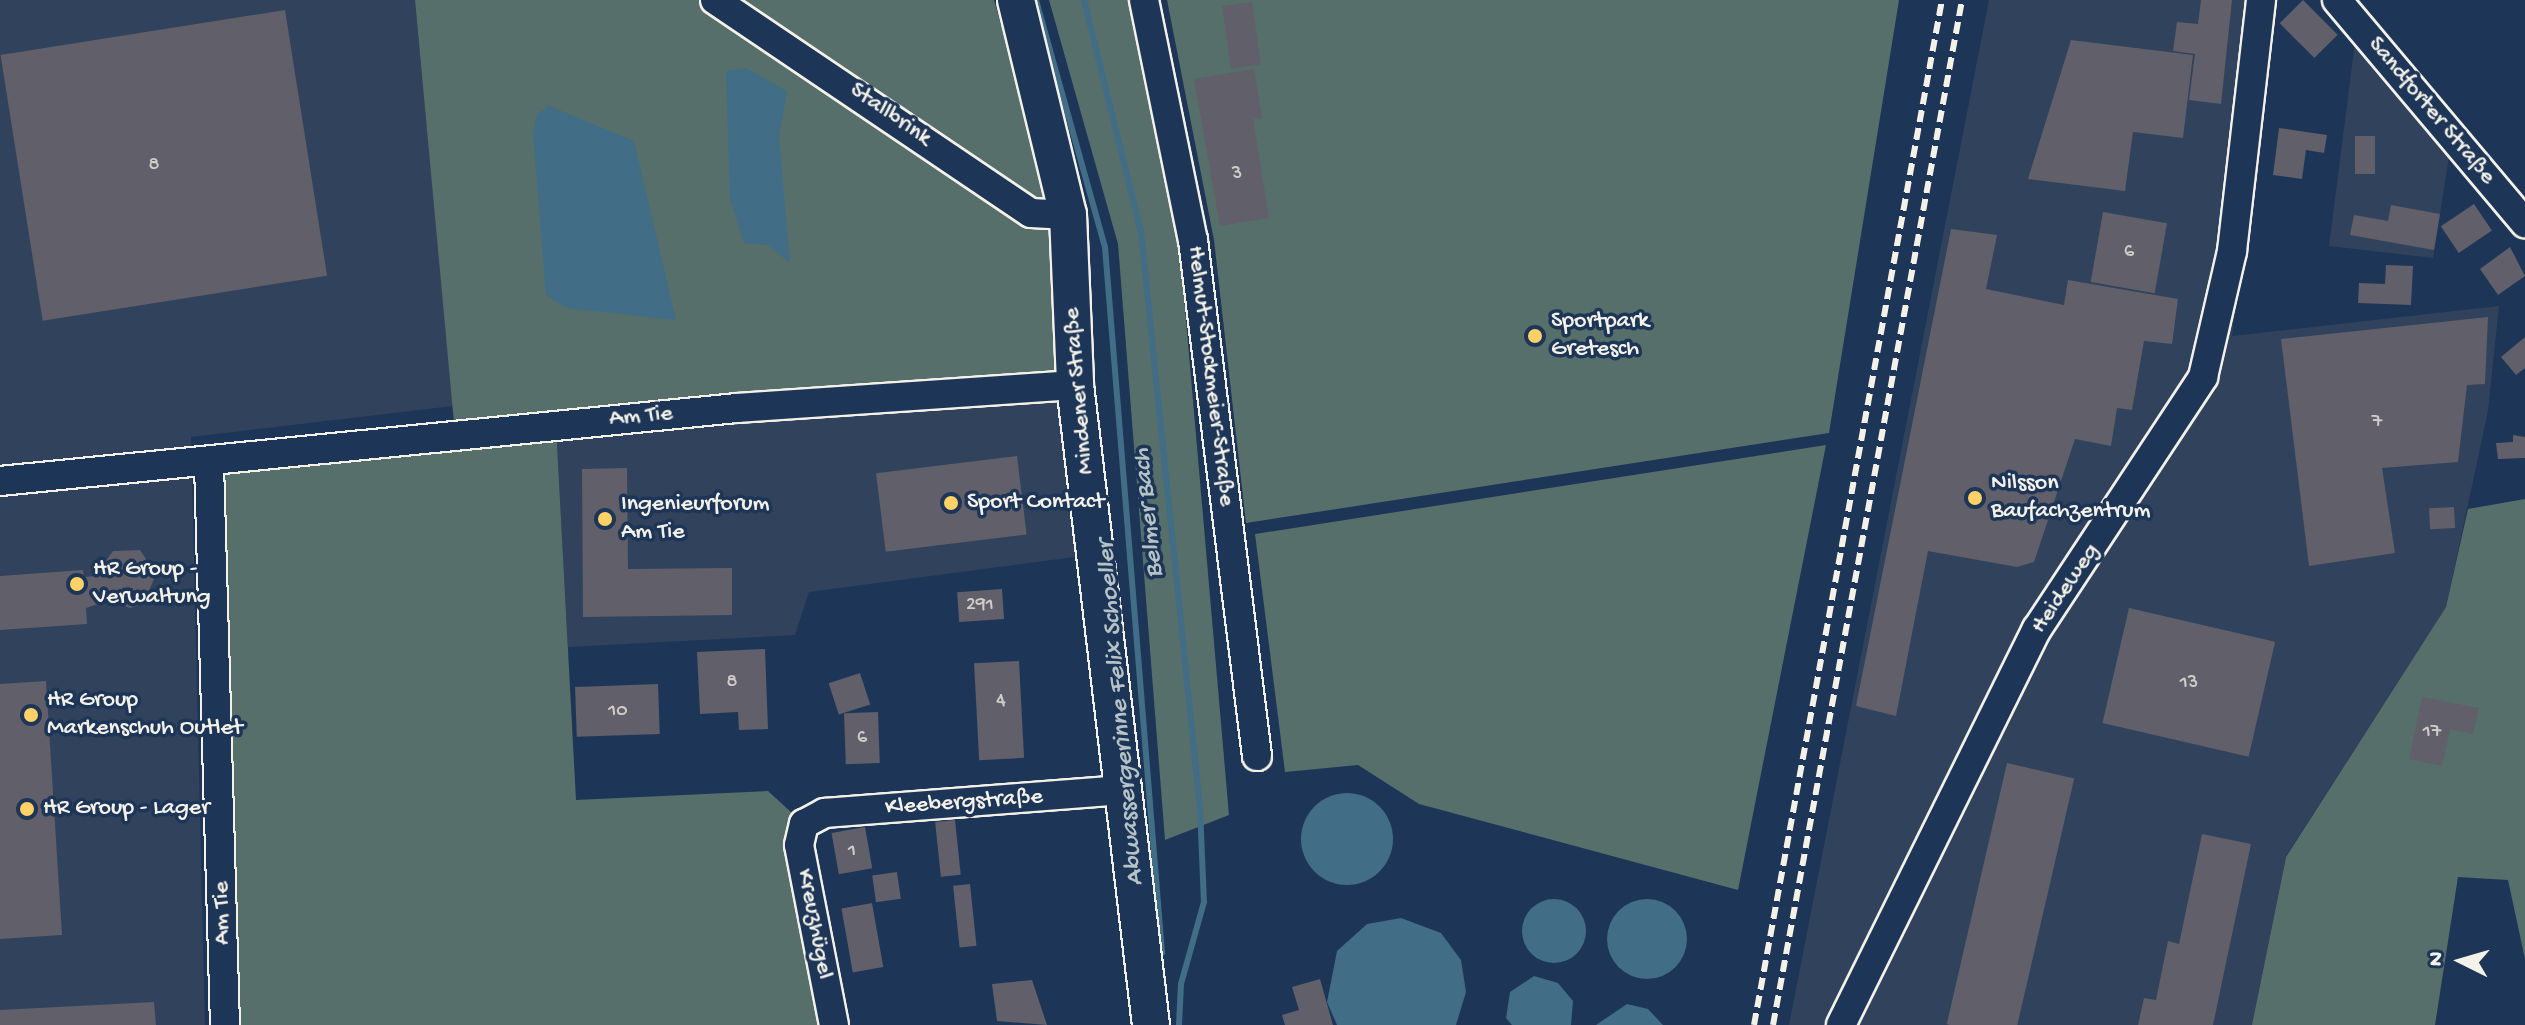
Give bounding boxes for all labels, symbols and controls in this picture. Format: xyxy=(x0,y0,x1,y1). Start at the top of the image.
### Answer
street label: Sandforter Straße xyxy=(2361,31,2501,191)
street label: Stallbrink xyxy=(844,76,936,154)
house number: 8 xyxy=(149,153,159,177)
house number: 3 xyxy=(1232,162,1242,186)
house number: 6 xyxy=(2124,240,2134,264)
street label: Helmut-Stockmeier-Straße xyxy=(1180,244,1240,508)
street label: Mindener Straße xyxy=(1058,306,1102,476)
place label: Sportpark Gretesch xyxy=(1551,308,1649,364)
marker: Sportpark Gretesch xyxy=(1526,327,1544,345)
street label: Am Tie xyxy=(608,400,674,434)
house number: 7 xyxy=(2372,410,2382,434)
water label: Belmer Bach xyxy=(1128,447,1172,579)
place label: Nilsson Baufachzentrum xyxy=(1991,470,2151,526)
place label: Sport Contact xyxy=(967,489,1104,517)
marker: Nilsson Baufachzentrum xyxy=(1966,489,1984,507)
place label: Ingenieurforum Am Tie xyxy=(621,491,770,547)
marker: Sport Contact xyxy=(942,494,960,512)
marker: Ingenieurforum Am Tie xyxy=(596,510,614,528)
water label: Abwassergerinne Felix Schoeller xyxy=(1091,539,1153,887)
street label: Heideweg xyxy=(2025,539,2107,639)
place label: HR Group - Verwaltung xyxy=(93,556,211,612)
marker: HR Group - Verwaltung xyxy=(68,575,86,593)
house number: 291 xyxy=(966,593,994,617)
house number: 8 xyxy=(727,670,737,694)
house number: 13 xyxy=(2180,671,2198,695)
place label: HR Group Markenschuh Outlet xyxy=(47,687,243,743)
house number: 4 xyxy=(996,689,1006,713)
house number: 10 xyxy=(608,699,628,723)
marker: HR Group Markenschuh Outlet xyxy=(22,706,40,724)
house number: 17 xyxy=(2423,720,2441,744)
house number: 6 xyxy=(857,726,867,750)
street label: Kleebergstraße xyxy=(884,783,1044,823)
place label: HR Group - Lager xyxy=(43,795,210,823)
marker: HR Group - Lager xyxy=(18,800,36,818)
house number: 1 xyxy=(848,839,856,863)
street label: Kreuzhügel xyxy=(789,867,839,981)
street label: Am Tie xyxy=(208,881,238,945)
north arrow xyxy=(2421,921,2501,1001)
text: N xyxy=(2424,951,2451,967)

